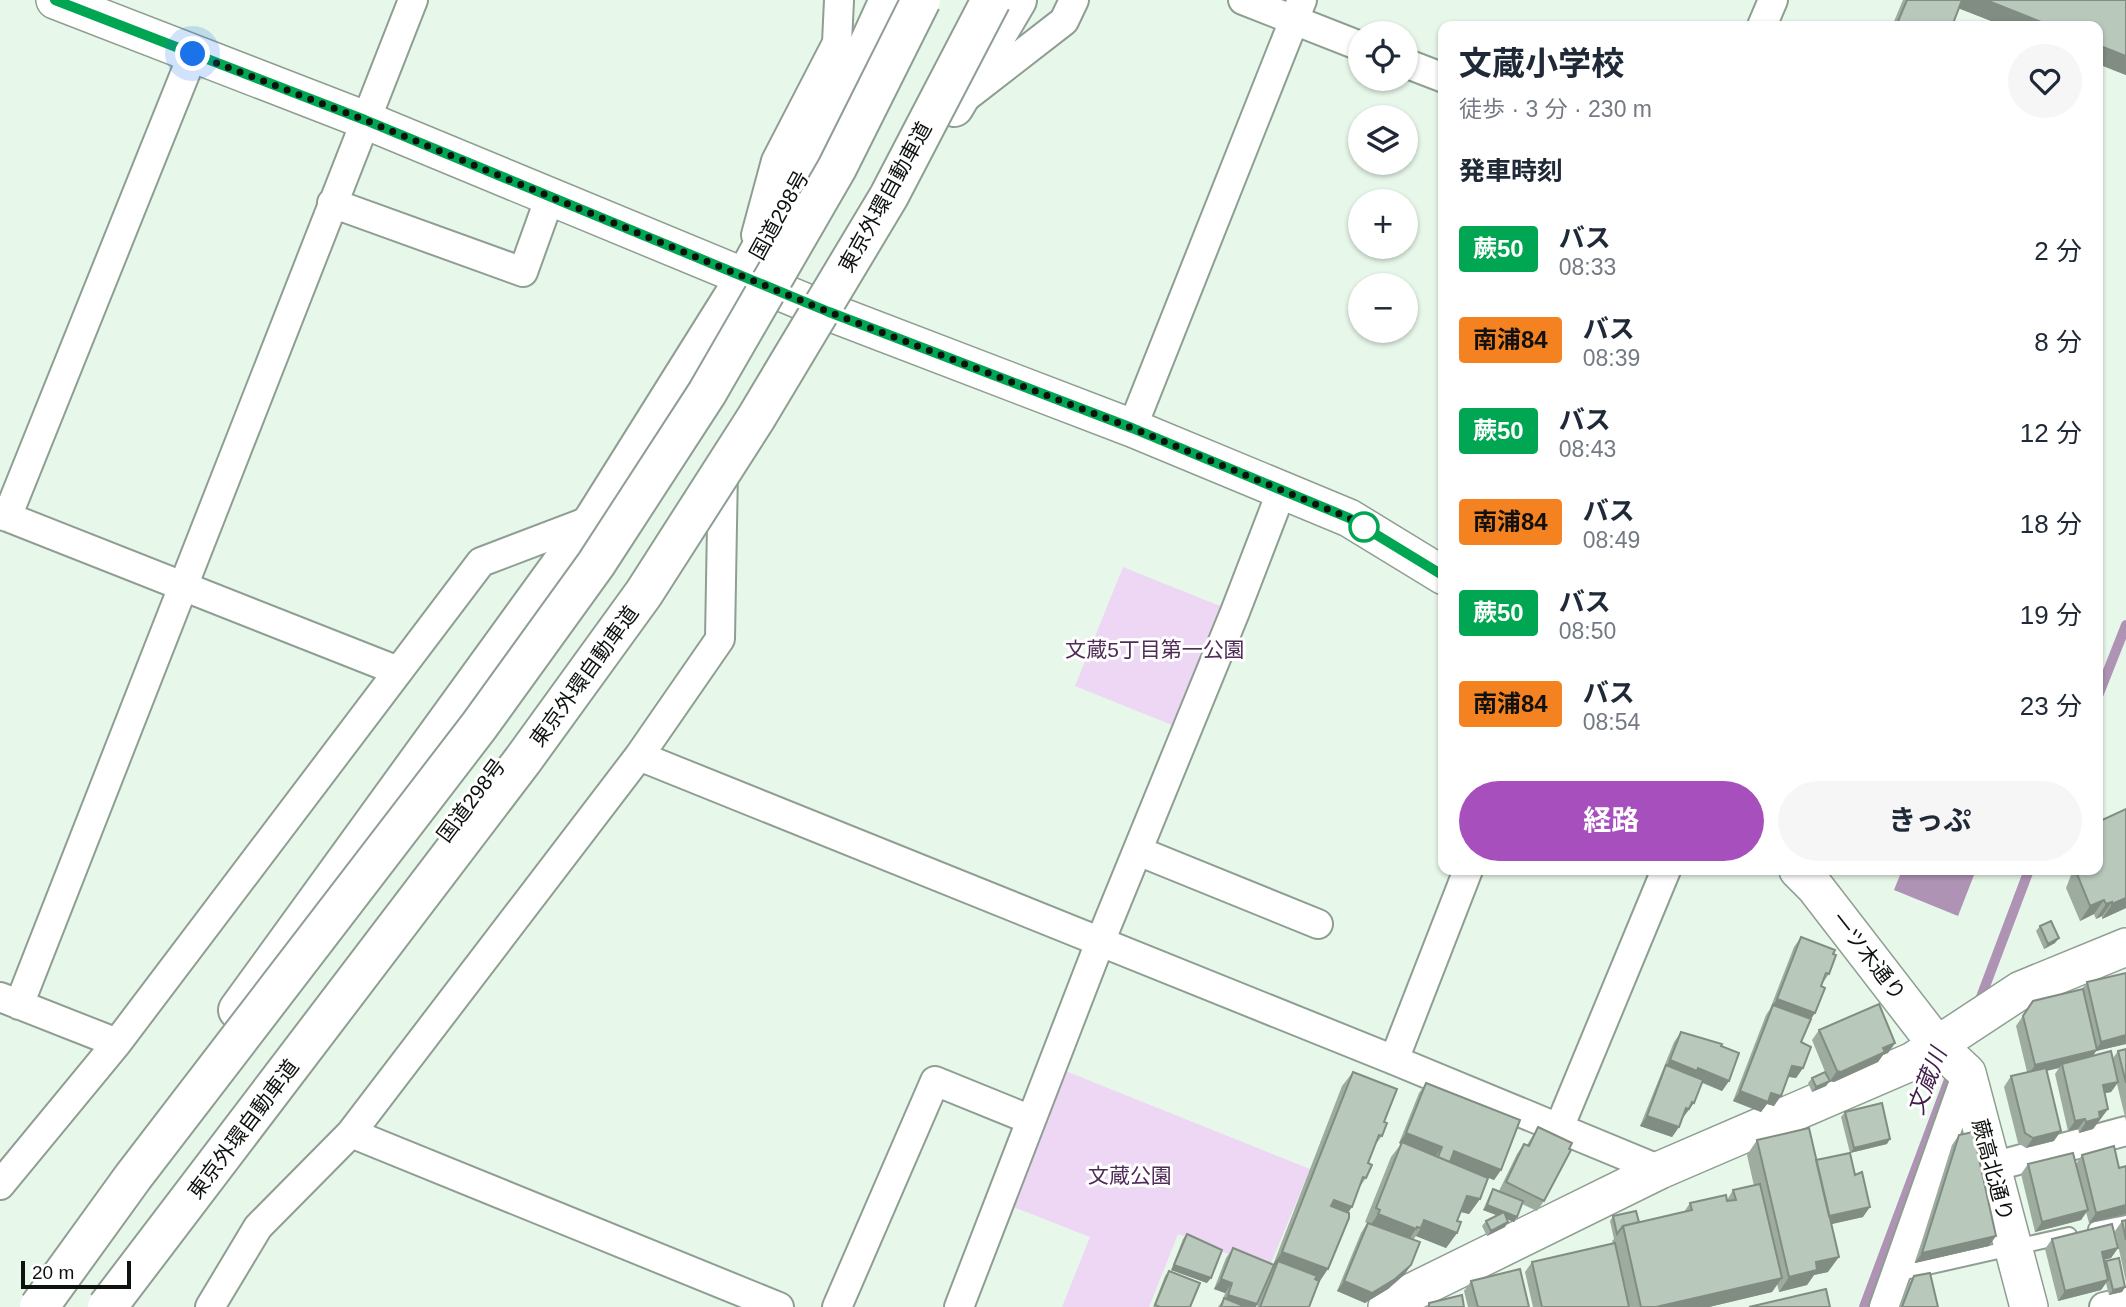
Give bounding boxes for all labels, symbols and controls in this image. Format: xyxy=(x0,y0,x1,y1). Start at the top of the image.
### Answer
map controls xyxy=(1348,21,1418,343)
button: locate xyxy=(1348,21,1418,91)
your location xyxy=(175,36,210,71)
button: heart xyxy=(2008,44,2082,118)
text: 文蔵小学校 xyxy=(1459,45,1624,82)
text: 徒歩 · 3 分 · 230 m xyxy=(1459,96,1652,122)
button: layers xyxy=(1348,105,1418,175)
street label: 東京外環自動車道 xyxy=(834,118,936,276)
text: 発車時刻 xyxy=(1459,156,1563,186)
street label: 国道298号 xyxy=(745,167,813,263)
button: + xyxy=(1348,189,1418,259)
text: バス xyxy=(1559,223,1611,253)
text: 蕨50 xyxy=(1473,235,1524,262)
text: 2 分 xyxy=(2034,236,2082,266)
text: 08:33 xyxy=(1559,254,1616,280)
button: − xyxy=(1348,273,1418,343)
text: バス xyxy=(1583,314,1635,344)
text: 南浦84 xyxy=(1473,326,1548,353)
text: 8 分 xyxy=(2034,327,2082,357)
text: 08:39 xyxy=(1583,345,1640,371)
text: バス xyxy=(1559,405,1611,435)
text: 蕨50 xyxy=(1473,417,1524,444)
text: 12 分 xyxy=(2020,418,2082,448)
text: 08:43 xyxy=(1559,436,1616,462)
text: バス xyxy=(1583,496,1635,526)
text: 南浦84 xyxy=(1473,508,1548,535)
text: 18 分 xyxy=(2020,509,2082,539)
unlabelled marker xyxy=(1349,512,1379,542)
text: 08:49 xyxy=(1583,527,1640,553)
text: バス xyxy=(1559,587,1611,617)
text: 蕨50 xyxy=(1473,599,1524,626)
text: 19 分 xyxy=(2020,600,2082,630)
street label: 東京外環自動車道 xyxy=(525,601,643,751)
text: 08:50 xyxy=(1559,618,1616,644)
park label: 文蔵5丁目第一公園 xyxy=(1065,638,1245,661)
text: バス xyxy=(1583,678,1635,708)
text: 南浦84 xyxy=(1473,690,1548,717)
text: 23 分 xyxy=(2020,691,2082,721)
text: 08:54 xyxy=(1583,709,1640,735)
street label: 国道298号 xyxy=(432,754,510,846)
button: 経路 xyxy=(1459,781,1764,861)
button: きっぷ xyxy=(1778,781,2082,861)
street label: 一ツ木通り xyxy=(1828,908,1910,1004)
water label: 文蔵川 xyxy=(1902,1041,1953,1118)
street label: 東京外環自動車道 xyxy=(183,1055,303,1203)
street label: 蕨高北通り xyxy=(1968,1116,2018,1224)
park label: 文蔵公園 xyxy=(1088,1164,1172,1187)
scale bar xyxy=(21,1258,131,1290)
text: 20 m xyxy=(32,1262,74,1283)

